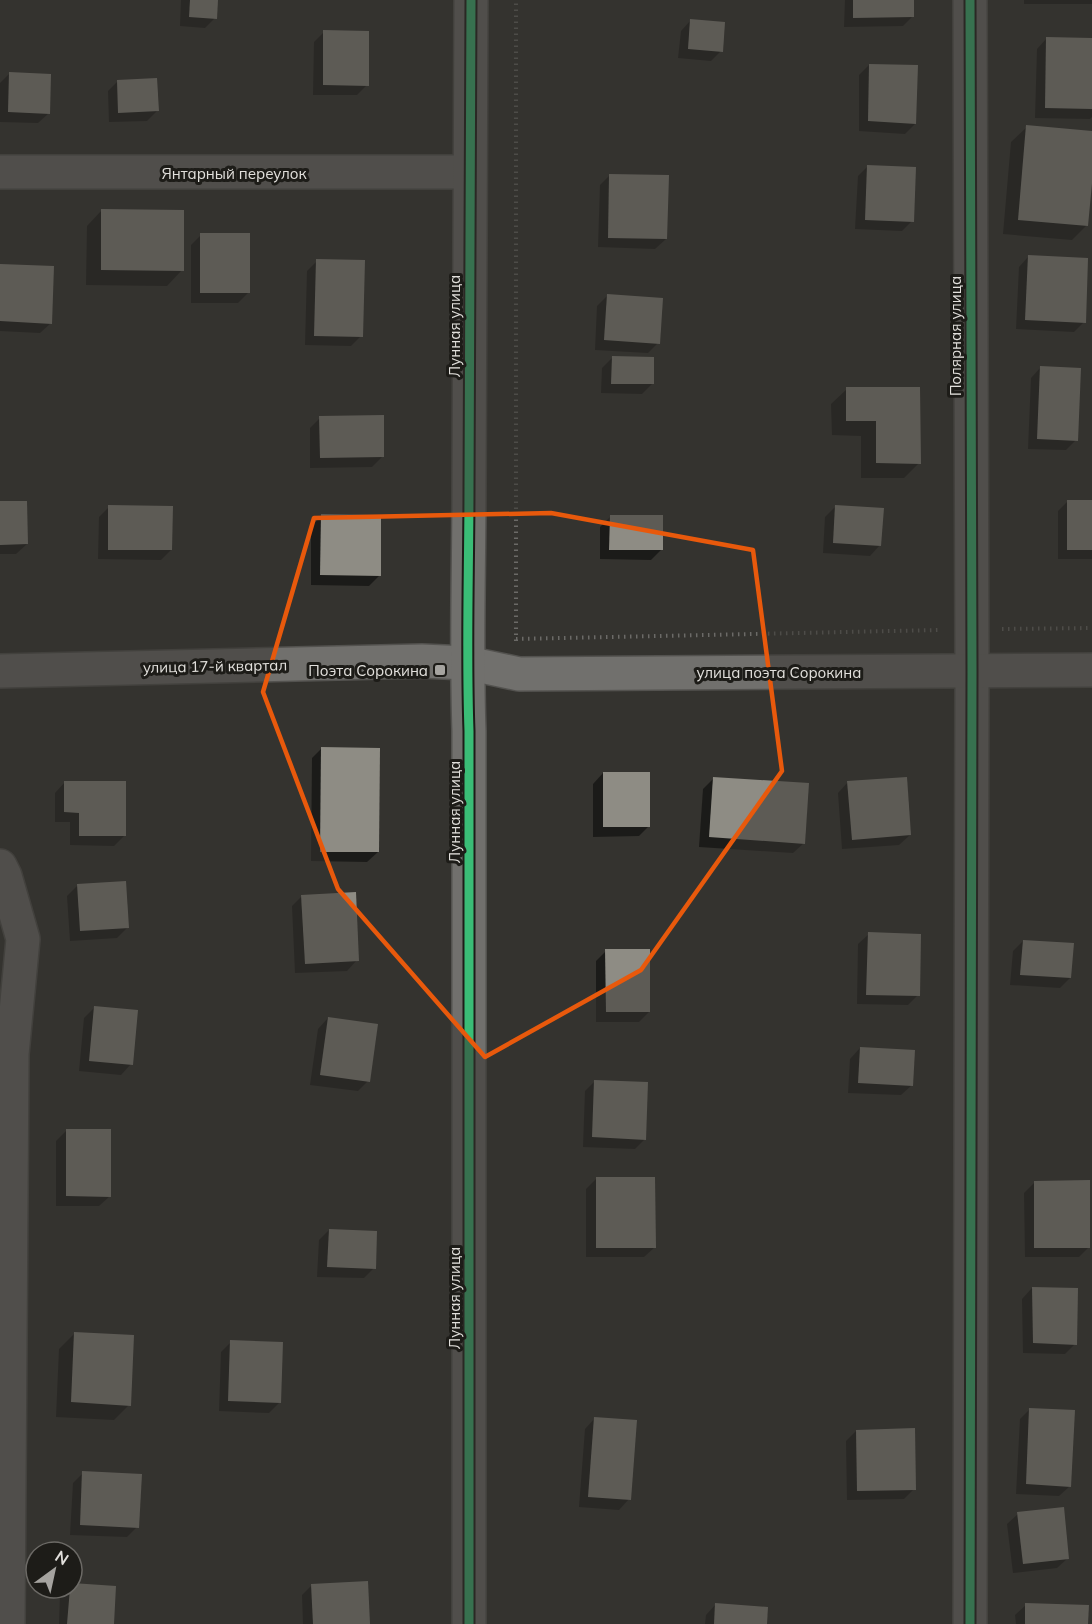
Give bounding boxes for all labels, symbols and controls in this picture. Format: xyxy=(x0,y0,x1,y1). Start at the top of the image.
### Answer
street label: Янтарный переулок xyxy=(161,164,308,183)
street label: Лунная улица xyxy=(445,275,464,377)
street label: Полярная улица xyxy=(946,276,965,396)
street label: улица 17-й квартал xyxy=(143,655,287,677)
place label: Поэта Сорокина xyxy=(308,661,428,680)
marker: Поэта Сорокина xyxy=(433,663,447,677)
street label: улица поэта Сорокина xyxy=(697,663,861,682)
street label: Лунная улица xyxy=(445,761,464,863)
street label: Лунная улица xyxy=(445,1247,464,1349)
north arrow xyxy=(24,1540,84,1600)
text: N xyxy=(52,1546,73,1569)

